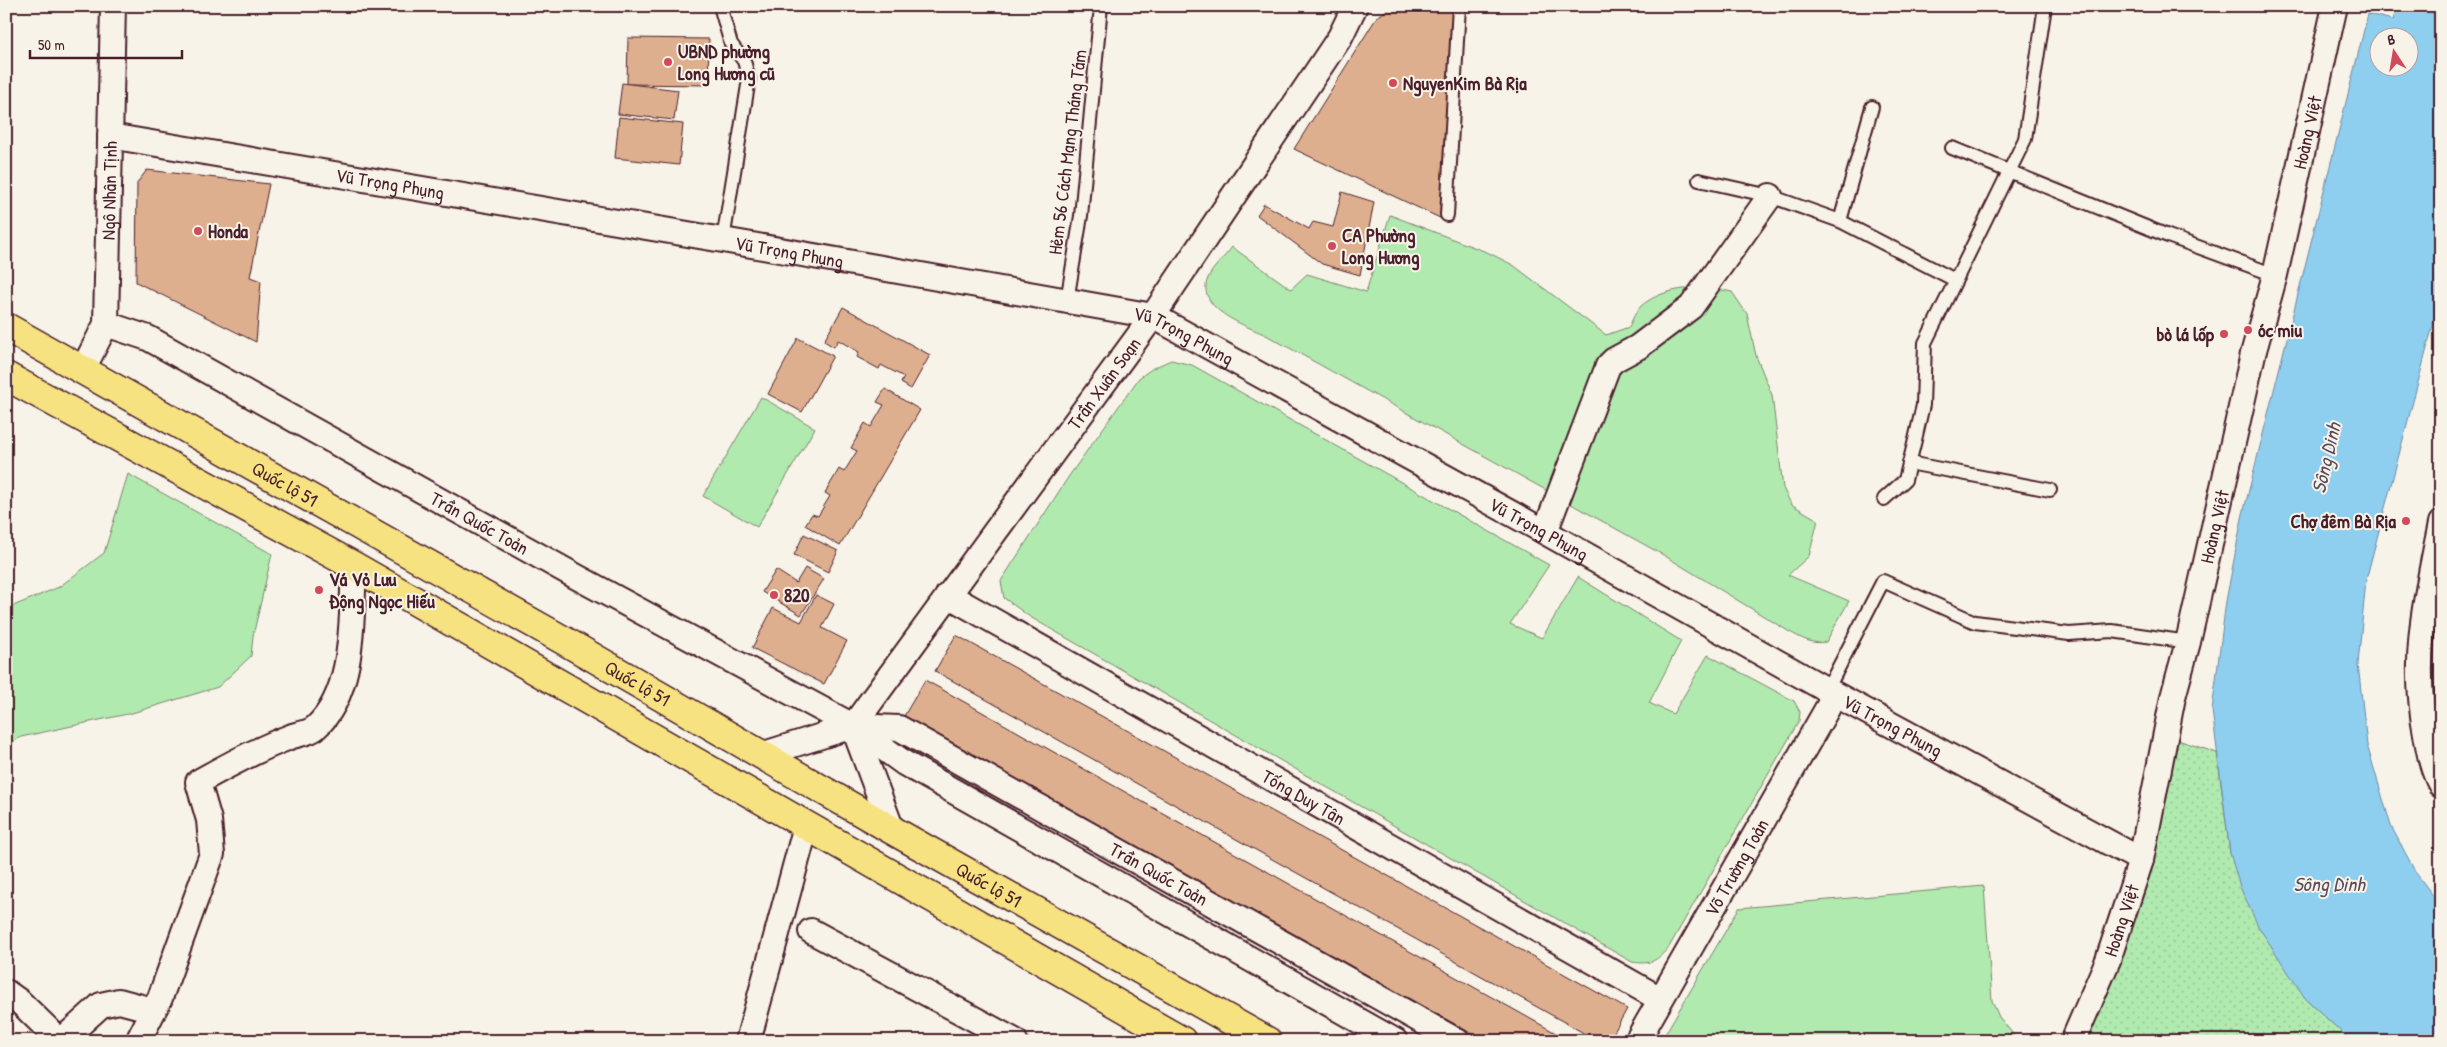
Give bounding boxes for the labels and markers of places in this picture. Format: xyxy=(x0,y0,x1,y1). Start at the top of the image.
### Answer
place label: UBND phường Long Hương cũ xyxy=(678,38,775,87)
marker: UBND phường Long Hương cũ xyxy=(662,56,674,68)
place label: NguyenKim Bà Rịa xyxy=(1403,70,1527,97)
marker: NguyenKim Bà Rịa xyxy=(1387,77,1399,89)
place label: Honda xyxy=(208,218,249,244)
place label: CA Phường Long Hương xyxy=(1342,222,1420,271)
marker: Honda xyxy=(192,225,204,237)
marker: CA Phường Long Hương xyxy=(1326,240,1338,252)
place label: óc miu xyxy=(2258,317,2303,343)
place label: bò lá lốp xyxy=(2156,321,2215,348)
marker: óc miu xyxy=(2242,324,2254,336)
marker: bò lá lốp xyxy=(2218,328,2230,340)
place label: Chợ đêm Bà Rịa xyxy=(2290,508,2397,534)
marker: Chợ đêm Bà Rịa xyxy=(2400,515,2412,527)
place label: Vá Vỏ Lưu Động Ngọc Hiếu xyxy=(329,566,435,615)
place label: 820 xyxy=(784,582,810,608)
marker: Vá Vỏ Lưu Động Ngọc Hiếu xyxy=(313,584,325,596)
marker: 820 xyxy=(768,589,780,601)

